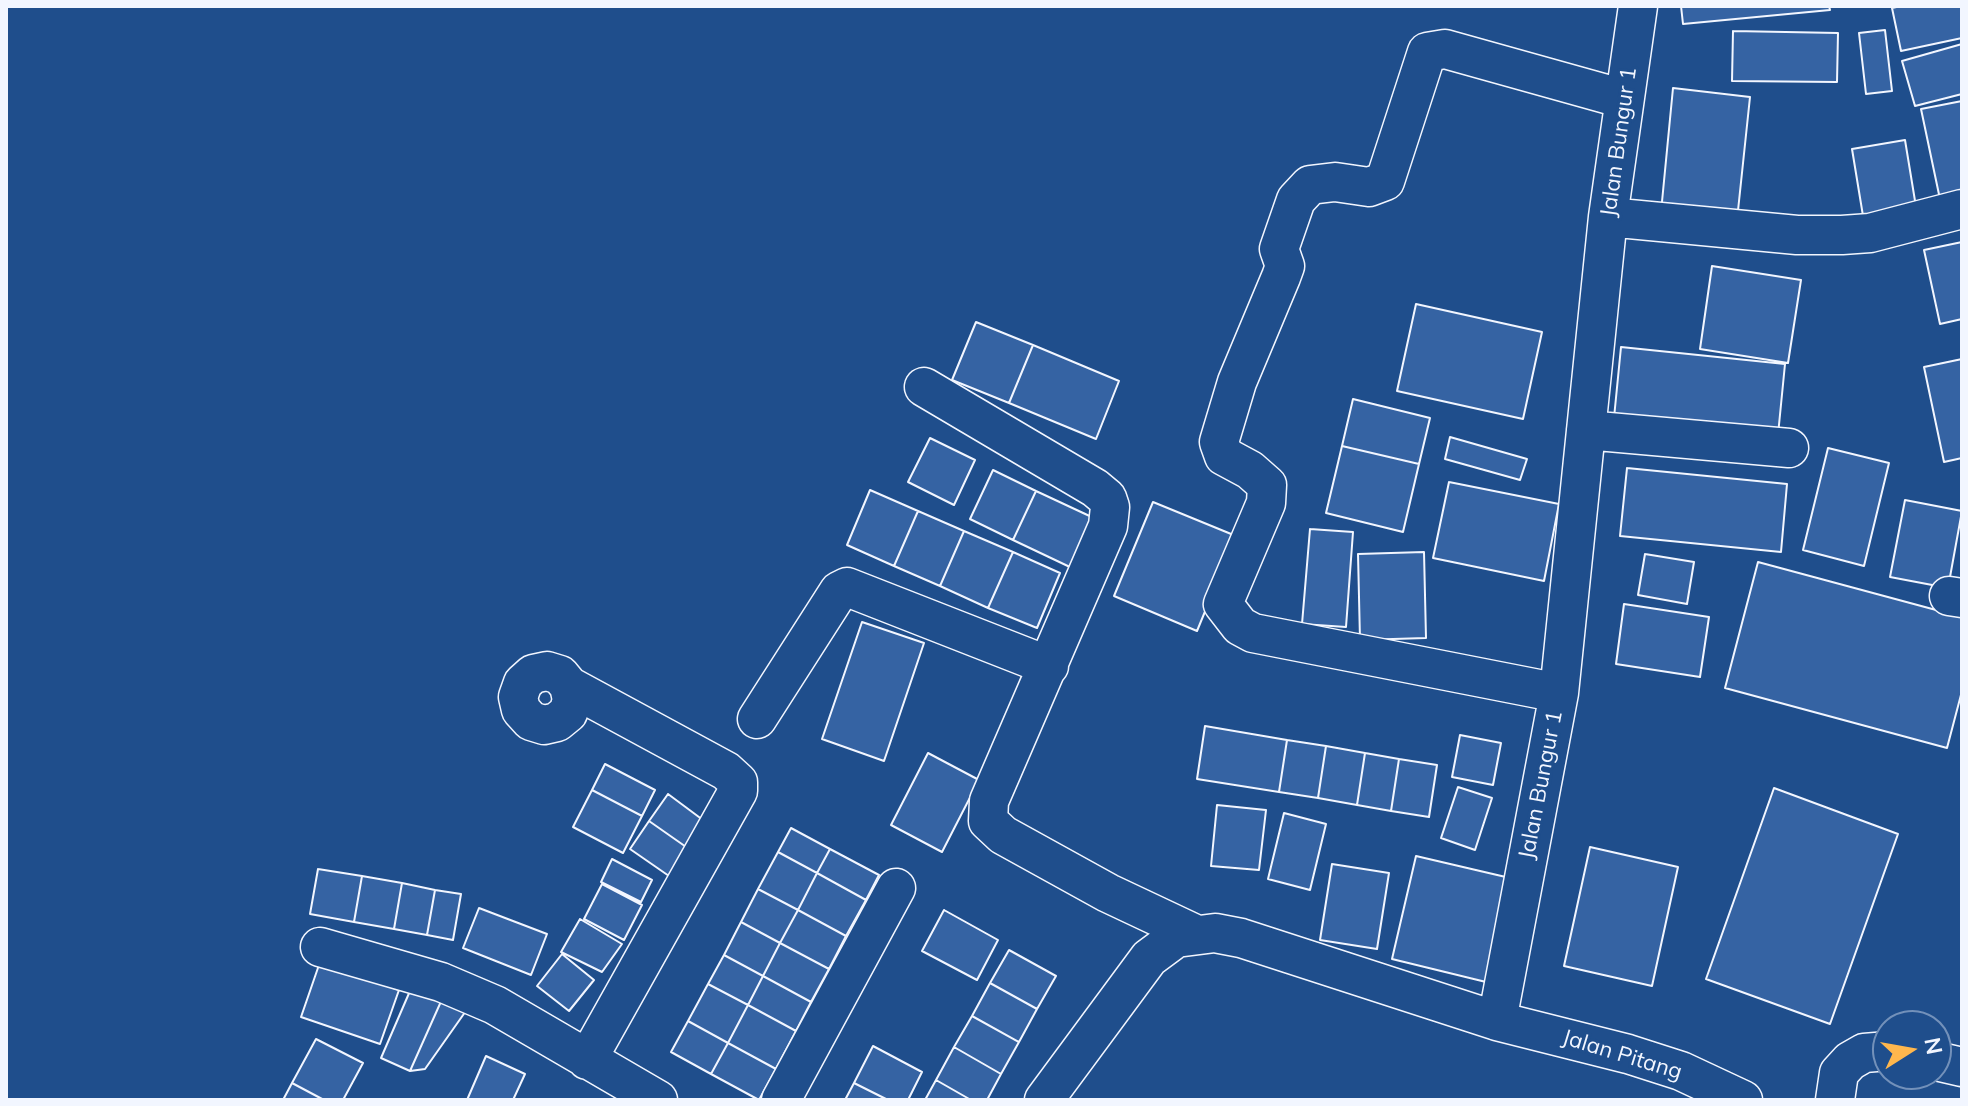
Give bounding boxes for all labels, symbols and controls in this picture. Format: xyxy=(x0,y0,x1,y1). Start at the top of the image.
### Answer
street label: Jalan Bungur 1 xyxy=(1595,65,1643,219)
street label: Jalan Bungur 1 xyxy=(1514,708,1568,862)
north arrow xyxy=(1872,1010,1952,1090)
street label: Jalan Pitang xyxy=(1559,1024,1685,1086)
text: N xyxy=(1918,1035,1949,1057)

